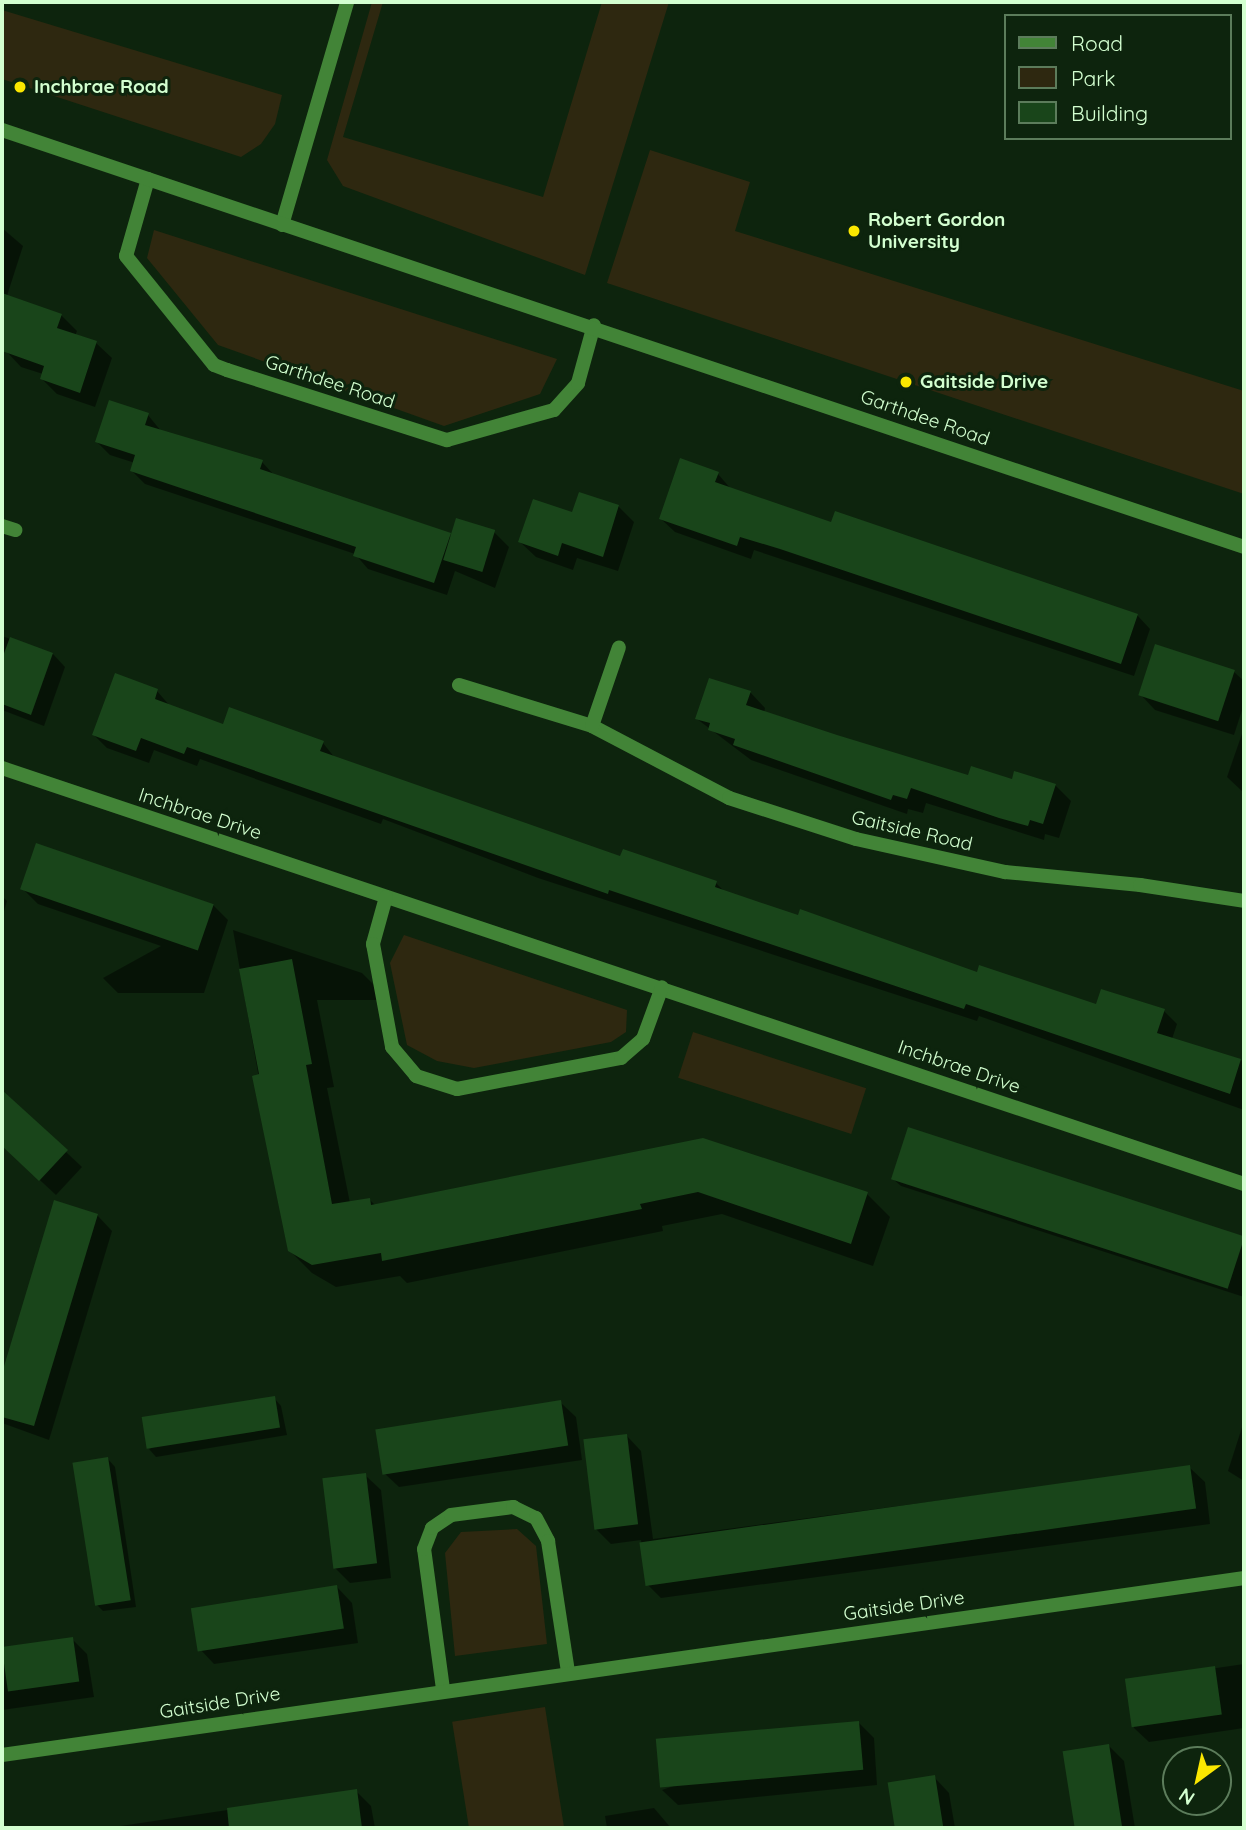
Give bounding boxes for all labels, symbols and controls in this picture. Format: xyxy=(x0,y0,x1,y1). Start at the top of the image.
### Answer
legend xyxy=(1004,14,1232,140)
text: Road xyxy=(1071,30,1123,56)
text: Park xyxy=(1071,65,1115,91)
place label: Inchbrae Road xyxy=(34,76,169,98)
marker: Inchbrae Road xyxy=(12,79,28,95)
text: Building xyxy=(1071,100,1148,126)
place label: Robert Gordon University xyxy=(868,209,1005,253)
marker: Robert Gordon University xyxy=(846,223,862,239)
street label: Garthdee Road xyxy=(262,350,398,414)
place label: Gaitside Drive xyxy=(920,371,1048,393)
marker: Gaitside Drive xyxy=(898,374,914,390)
street label: Garthdee Road xyxy=(858,385,992,451)
street label: Inchbrae Drive xyxy=(136,783,264,845)
street label: Gaitside Road xyxy=(849,806,975,856)
street label: Inchbrae Drive xyxy=(895,1035,1023,1099)
street label: Gaitside Drive xyxy=(842,1586,966,1626)
street label: Gaitside Drive xyxy=(158,1682,282,1724)
north arrow xyxy=(1162,1746,1232,1816)
text: N xyxy=(1174,1783,1199,1811)

